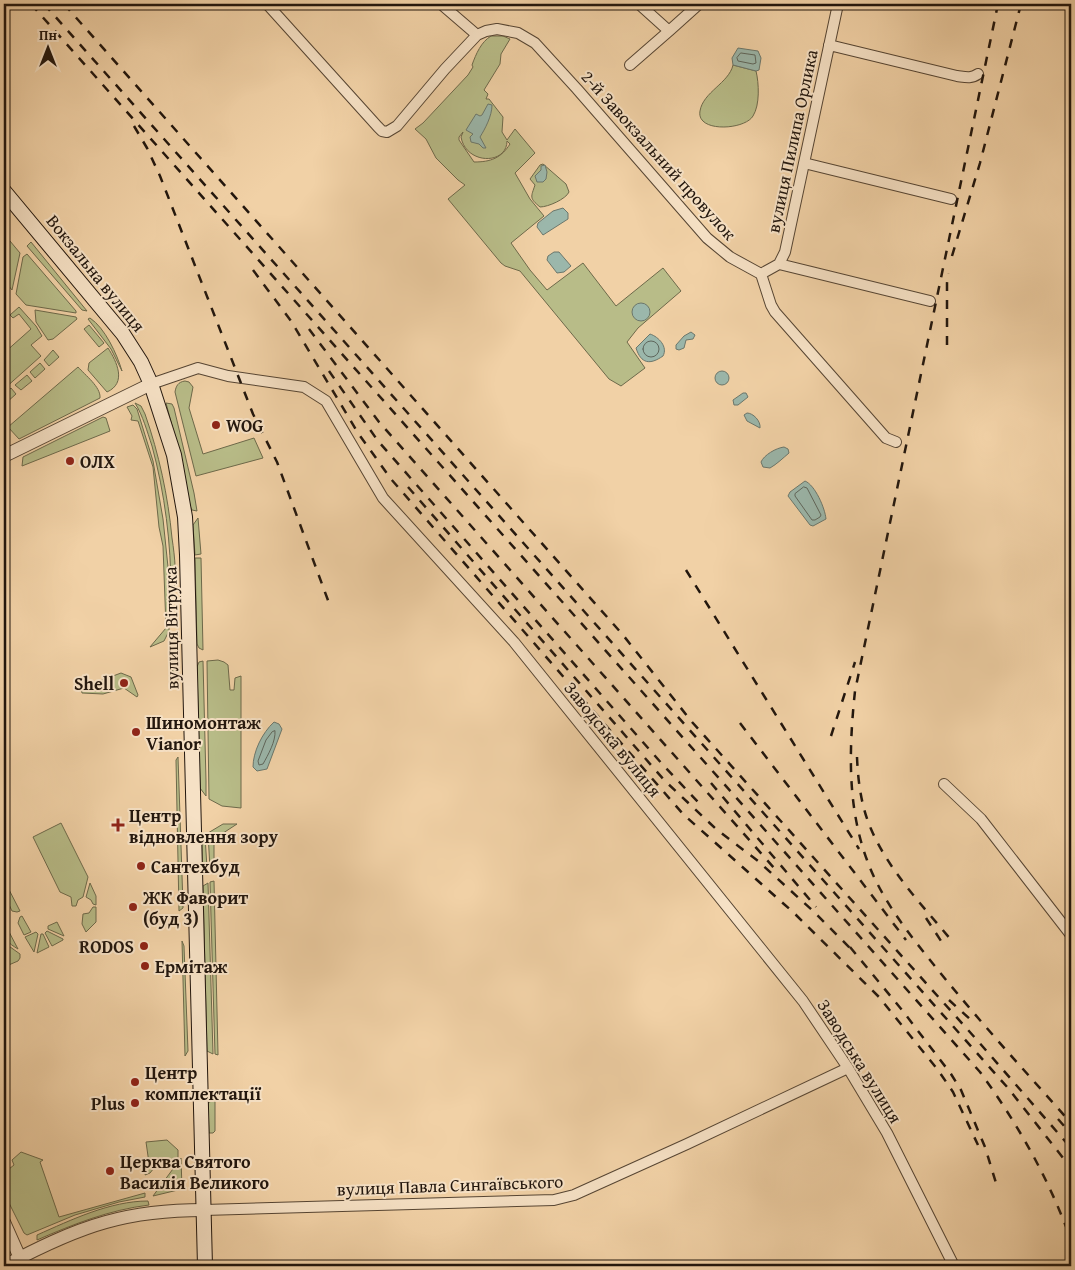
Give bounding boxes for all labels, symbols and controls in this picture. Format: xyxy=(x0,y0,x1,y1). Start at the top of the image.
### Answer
north arrow xyxy=(22,22,72,72)
text: Пн xyxy=(39,25,57,45)
street label: вулиця Пилипа Орлика xyxy=(759,46,825,235)
street label: 2-й Завокзальний провулок xyxy=(575,64,743,247)
street label: Вокзальна вулиця xyxy=(40,208,152,338)
place label: WOG xyxy=(226,412,263,439)
marker: WOG xyxy=(210,419,222,431)
place label: ОЛХ xyxy=(80,448,115,475)
marker: ОЛХ xyxy=(64,455,76,467)
street label: вулиця Вітрука xyxy=(156,566,186,690)
place label: Shell xyxy=(74,670,114,697)
street label: Заводська вулиця xyxy=(558,675,668,803)
marker: Shell xyxy=(118,677,130,689)
place label: Шиномонтаж Vianor xyxy=(146,709,262,757)
marker: Шиномонтаж Vianor xyxy=(130,726,142,738)
place label: Центр відновлення зору xyxy=(129,802,279,850)
marker: Центр відновлення зору xyxy=(111,818,125,832)
place label: Сантехбуд xyxy=(151,853,240,880)
marker: Сантехбуд xyxy=(135,860,147,872)
place label: ЖК Фаворит (буд 3) xyxy=(142,884,249,932)
marker: ЖК Фаворит (буд 3) xyxy=(127,901,139,913)
place label: RODOS xyxy=(79,933,134,960)
marker: RODOS xyxy=(138,940,150,952)
place label: Ермітаж xyxy=(155,953,228,980)
marker: Ермітаж xyxy=(139,960,151,972)
street label: Заводська вулиця xyxy=(811,994,909,1128)
place label: Центр комплектації xyxy=(145,1059,262,1107)
marker: Центр комплектації xyxy=(129,1076,141,1088)
place label: Plus xyxy=(91,1090,125,1117)
marker: Plus xyxy=(129,1097,141,1109)
place label: Церква Святого Василія Великого xyxy=(120,1148,269,1196)
marker: Церква Святого Василія Великого xyxy=(104,1165,116,1177)
street label: вулиця Павла Сингаївського xyxy=(336,1168,564,1202)

